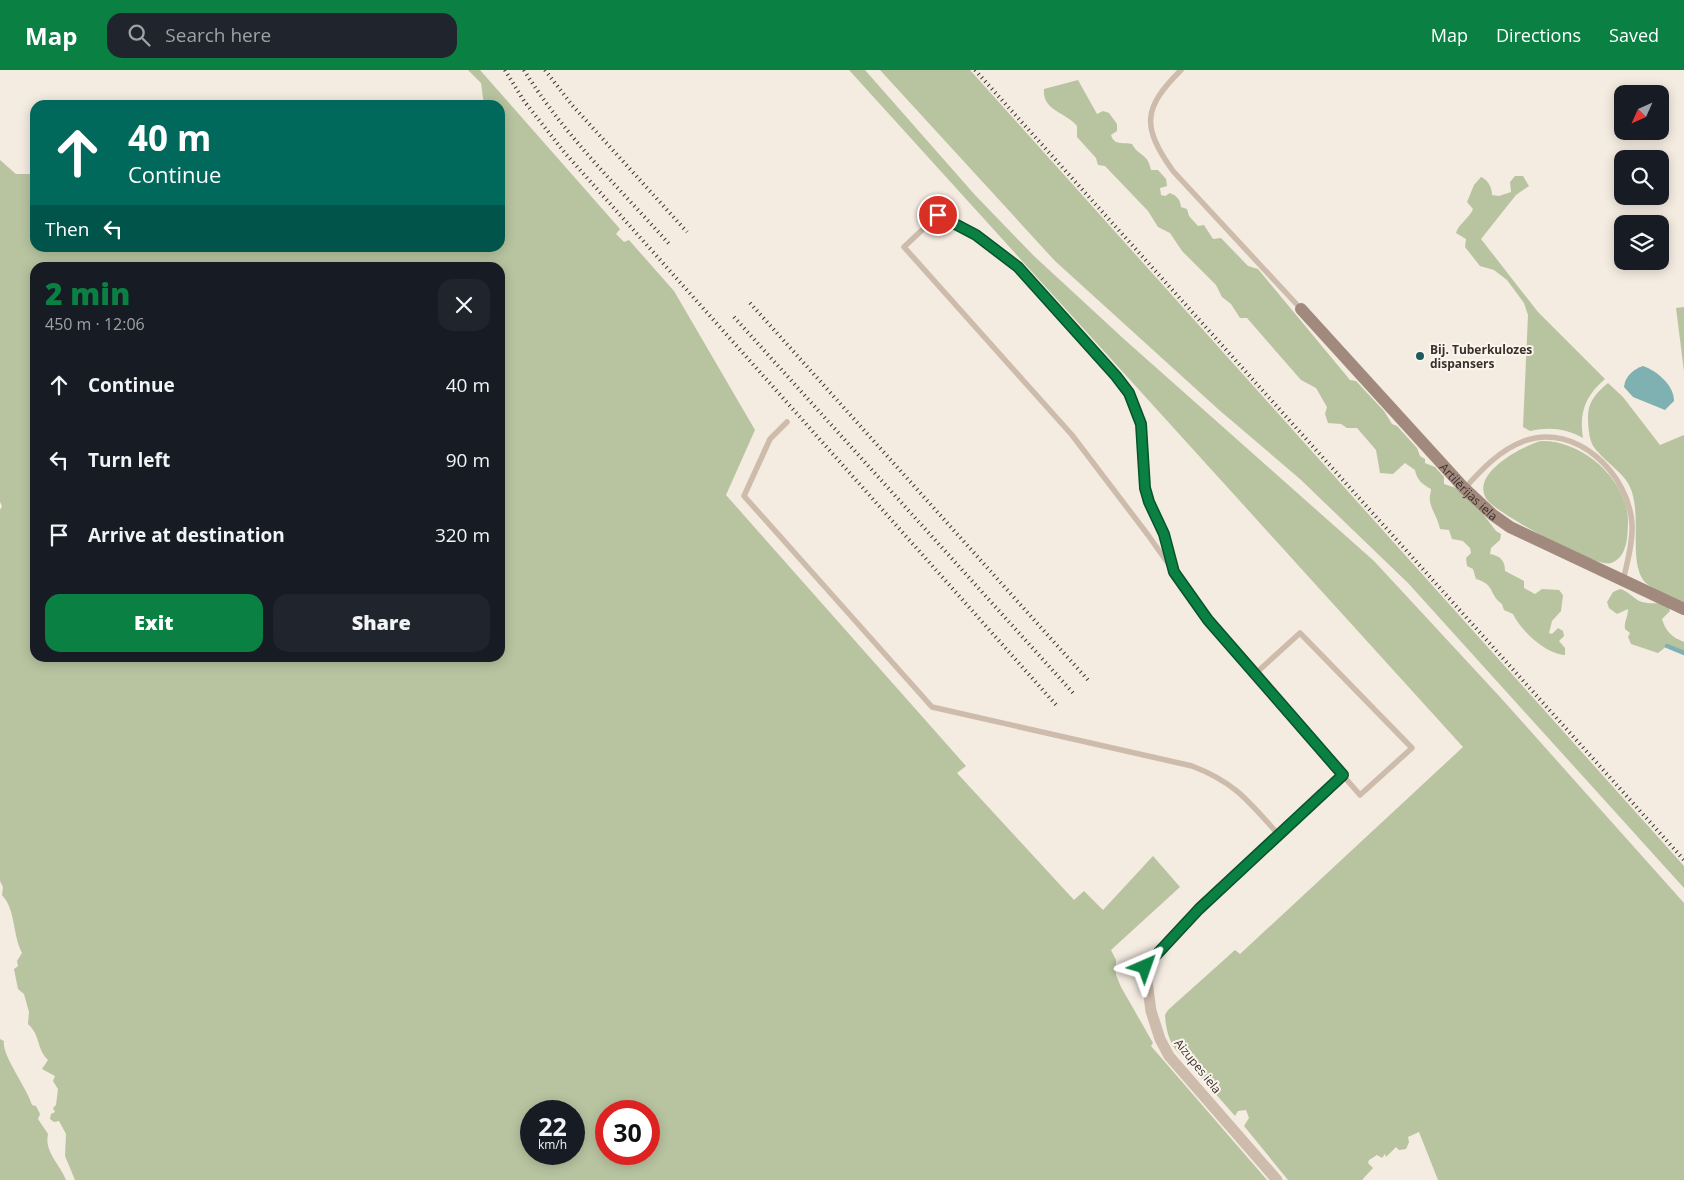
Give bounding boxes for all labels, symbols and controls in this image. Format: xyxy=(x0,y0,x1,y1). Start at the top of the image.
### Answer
search box xyxy=(107,13,457,58)
text: Map xyxy=(25,19,77,52)
icon: search xyxy=(125,21,153,49)
text: Search here xyxy=(165,22,271,48)
text: Map xyxy=(1431,23,1468,47)
text: Directions xyxy=(1496,23,1581,47)
text: Saved xyxy=(1609,23,1659,47)
north arrow xyxy=(1614,85,1669,140)
map controls xyxy=(1614,85,1669,270)
text: 40 m xyxy=(128,114,211,161)
icon: ahead xyxy=(45,120,110,185)
button: search xyxy=(1614,150,1669,205)
text: Continue xyxy=(128,159,221,189)
pin xyxy=(917,194,959,236)
icon: arrive xyxy=(924,201,952,229)
icon: left xyxy=(99,215,127,243)
button: layers xyxy=(1614,215,1669,270)
text: Then xyxy=(45,216,89,242)
text: 2 min xyxy=(45,273,130,314)
button: close xyxy=(438,279,490,331)
text: 450 m · 12:06 xyxy=(45,313,145,335)
place label: Bij. Tuberkulozes dispansers xyxy=(1430,341,1532,372)
marker: Bij. Tuberkulozes dispansers xyxy=(1414,350,1426,362)
icon: ahead xyxy=(45,371,73,399)
text: Continue xyxy=(88,372,175,398)
text: 40 m xyxy=(446,372,490,398)
icon: left xyxy=(45,446,73,474)
text: Turn left xyxy=(88,447,170,473)
text: 90 m xyxy=(446,447,490,473)
street label: Artilērijas iela xyxy=(1436,459,1501,524)
icon: arrive xyxy=(45,521,73,549)
text: Arrive at destination xyxy=(88,522,285,548)
text: 320 m xyxy=(435,522,490,548)
button: Exit xyxy=(45,594,263,652)
button: Share xyxy=(273,594,490,652)
position arrow xyxy=(1118,940,1170,992)
street label: Aizupes iela xyxy=(1171,1035,1225,1097)
speed limit sign: 30 xyxy=(595,1100,660,1165)
text: 22 xyxy=(538,1109,567,1143)
text: km/h xyxy=(538,1136,567,1153)

